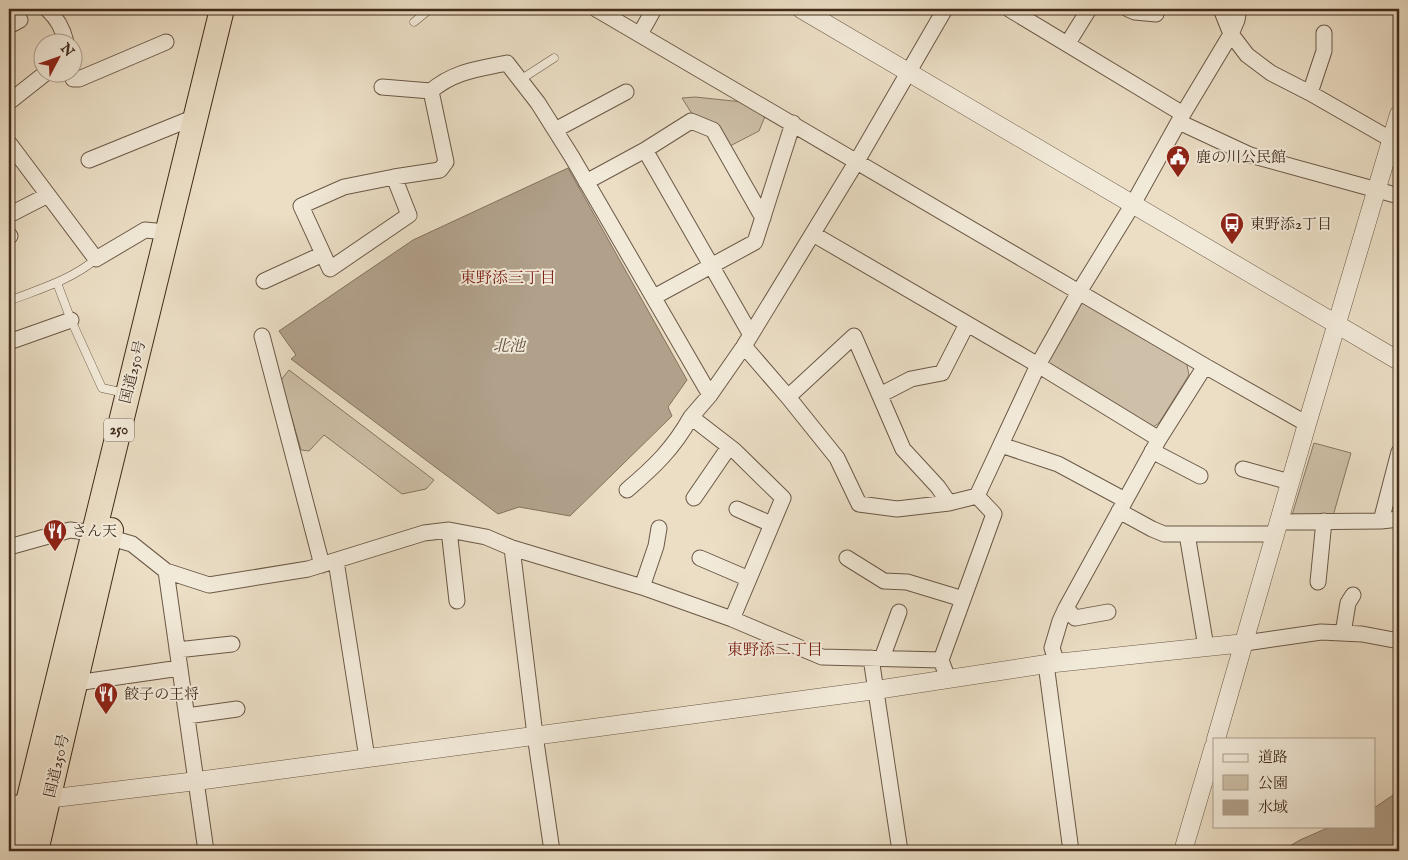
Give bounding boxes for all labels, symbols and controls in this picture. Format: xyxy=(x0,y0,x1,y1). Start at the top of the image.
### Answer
north arrow xyxy=(32,32,82,82)
text: N xyxy=(56,39,78,61)
public building icon: 鹿の川公民館 xyxy=(1165,144,1191,178)
place label: 鹿の川公民館 xyxy=(1196,148,1286,167)
bus stop icon: 東野添2丁目 xyxy=(1219,211,1245,245)
place label: 東野添2丁目 xyxy=(1250,215,1332,234)
district label: 東野添三丁目 xyxy=(460,269,556,289)
water label: 北池 xyxy=(493,337,527,357)
street label: 国道250号 xyxy=(116,338,150,406)
road number: 250 xyxy=(104,418,134,442)
restaurant icon: さん天 xyxy=(42,518,68,552)
place label: さん天 xyxy=(72,522,117,541)
district label: 東野添二丁目 xyxy=(727,641,823,661)
restaurant icon: 餃子の王将 xyxy=(93,681,119,715)
place label: 餃子の王将 xyxy=(124,685,199,704)
street label: 国道250号 xyxy=(40,732,74,800)
legend xyxy=(1213,738,1376,828)
text: 道路 xyxy=(1258,748,1288,767)
text: 公園 xyxy=(1258,774,1288,793)
text: 水域 xyxy=(1258,798,1288,817)

